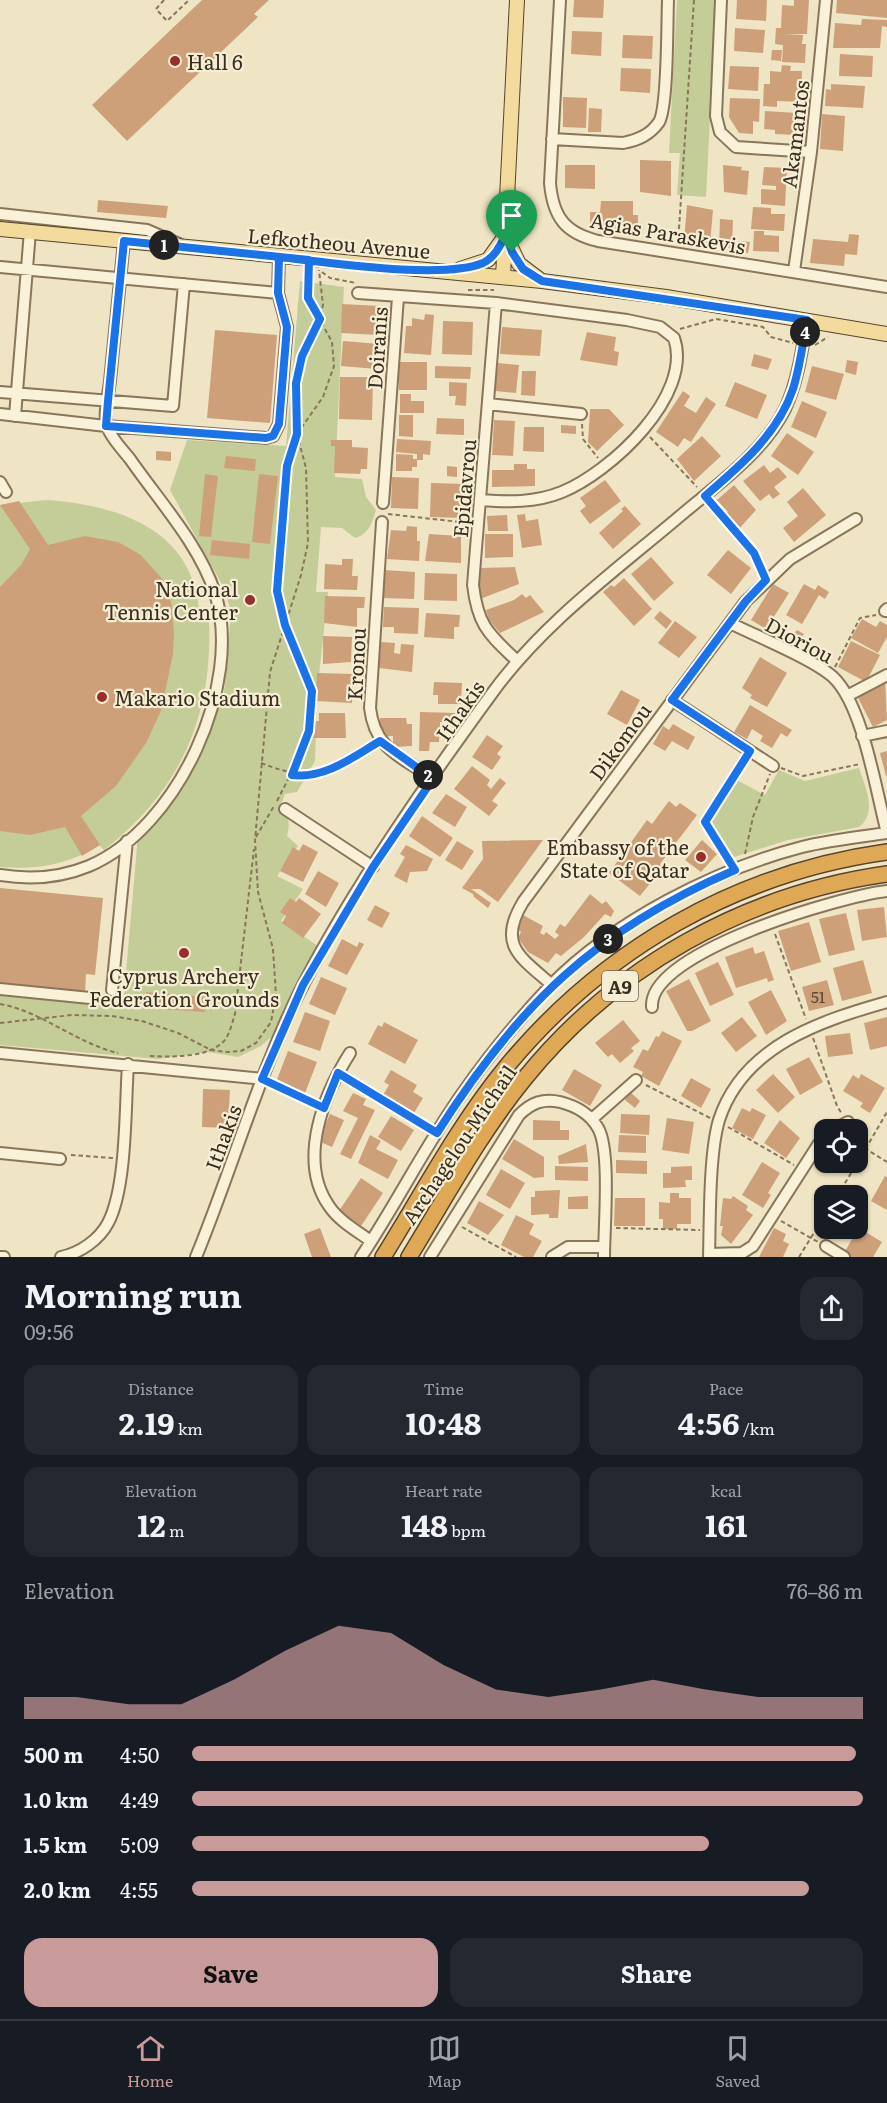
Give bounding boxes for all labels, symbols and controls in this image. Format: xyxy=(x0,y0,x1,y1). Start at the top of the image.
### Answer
place label: Hall 6 xyxy=(187,46,243,76)
marker: Hall 6 xyxy=(168,54,182,68)
street label: Akamantos xyxy=(772,78,816,190)
pin xyxy=(486,190,537,252)
icon: arrive xyxy=(495,199,528,232)
street label: Agias Paraskevis xyxy=(588,204,748,260)
street label: Lefkotheou Avenue xyxy=(246,219,432,265)
pin: 1 xyxy=(149,230,179,260)
text: 1 xyxy=(161,233,167,257)
street label: Doiranis xyxy=(358,306,394,390)
pin: 4 xyxy=(790,317,820,347)
text: 4 xyxy=(800,320,810,344)
street label: Epidavrou xyxy=(444,437,482,539)
place label: National Tennis Center xyxy=(104,573,239,626)
marker: National Tennis Center xyxy=(243,593,257,607)
street label: Dioriou xyxy=(760,608,840,670)
street label: Kronou xyxy=(338,626,372,701)
street label: Ithakis xyxy=(427,674,491,746)
place label: Makario Stadium xyxy=(114,682,280,712)
marker: Makario Stadium xyxy=(95,690,109,704)
street label: Dikomou xyxy=(581,696,657,786)
pin: 2 xyxy=(413,760,443,790)
text: 2 xyxy=(424,763,432,787)
place label: Embassy of the State of Qatar xyxy=(546,831,690,884)
marker: Embassy of the State of Qatar xyxy=(694,850,708,864)
pin: 3 xyxy=(593,924,623,954)
text: 3 xyxy=(604,927,612,951)
marker: Cyprus Archery Federation Grounds xyxy=(177,946,191,960)
place label: Cyprus Archery Federation Grounds xyxy=(89,960,279,1013)
road number: A9 xyxy=(602,971,638,1001)
house number: 51 xyxy=(811,984,826,1008)
street label: Archagelou Michail xyxy=(393,1058,523,1230)
street label: Ithakis xyxy=(196,1100,248,1174)
map controls xyxy=(814,1119,868,1239)
button: locate xyxy=(814,1119,868,1173)
button: layers xyxy=(814,1185,868,1239)
text: Morning run xyxy=(24,1269,242,1318)
button: share xyxy=(800,1277,863,1340)
text: 09:56 xyxy=(24,1316,74,1346)
text: Distance xyxy=(128,1376,194,1400)
text: Time xyxy=(423,1376,464,1400)
text: Pace xyxy=(709,1376,743,1400)
text: 2.19 xyxy=(119,1400,174,1444)
text: 10:48 xyxy=(405,1400,482,1444)
text: 4:56 xyxy=(678,1400,739,1444)
text: km xyxy=(174,1416,203,1440)
text: /km xyxy=(739,1416,775,1440)
text: Elevation xyxy=(125,1478,197,1502)
text: Heart rate xyxy=(405,1478,482,1502)
text: kcal xyxy=(710,1478,742,1502)
text: 12 xyxy=(137,1502,166,1546)
text: 148 xyxy=(401,1502,448,1546)
text: 161 xyxy=(705,1502,747,1546)
text: m xyxy=(166,1518,184,1542)
text: bpm xyxy=(448,1518,486,1542)
text: Elevation xyxy=(24,1575,114,1605)
text: 76–86 m xyxy=(787,1575,863,1605)
text: 500 m xyxy=(24,1739,83,1769)
text: 4:50 xyxy=(120,1739,159,1769)
text: 1.0 km xyxy=(24,1784,89,1814)
text: 4:49 xyxy=(120,1784,159,1814)
text: 1.5 km xyxy=(24,1829,87,1859)
text: 5:09 xyxy=(120,1829,159,1859)
text: 2.0 km xyxy=(24,1874,91,1904)
text: 4:55 xyxy=(120,1874,158,1904)
button: Save xyxy=(24,1938,438,2007)
button: Share xyxy=(450,1938,863,2007)
tab: Home xyxy=(127,2032,173,2092)
tab: Map xyxy=(427,2032,461,2092)
tab: Saved xyxy=(715,2032,760,2092)

